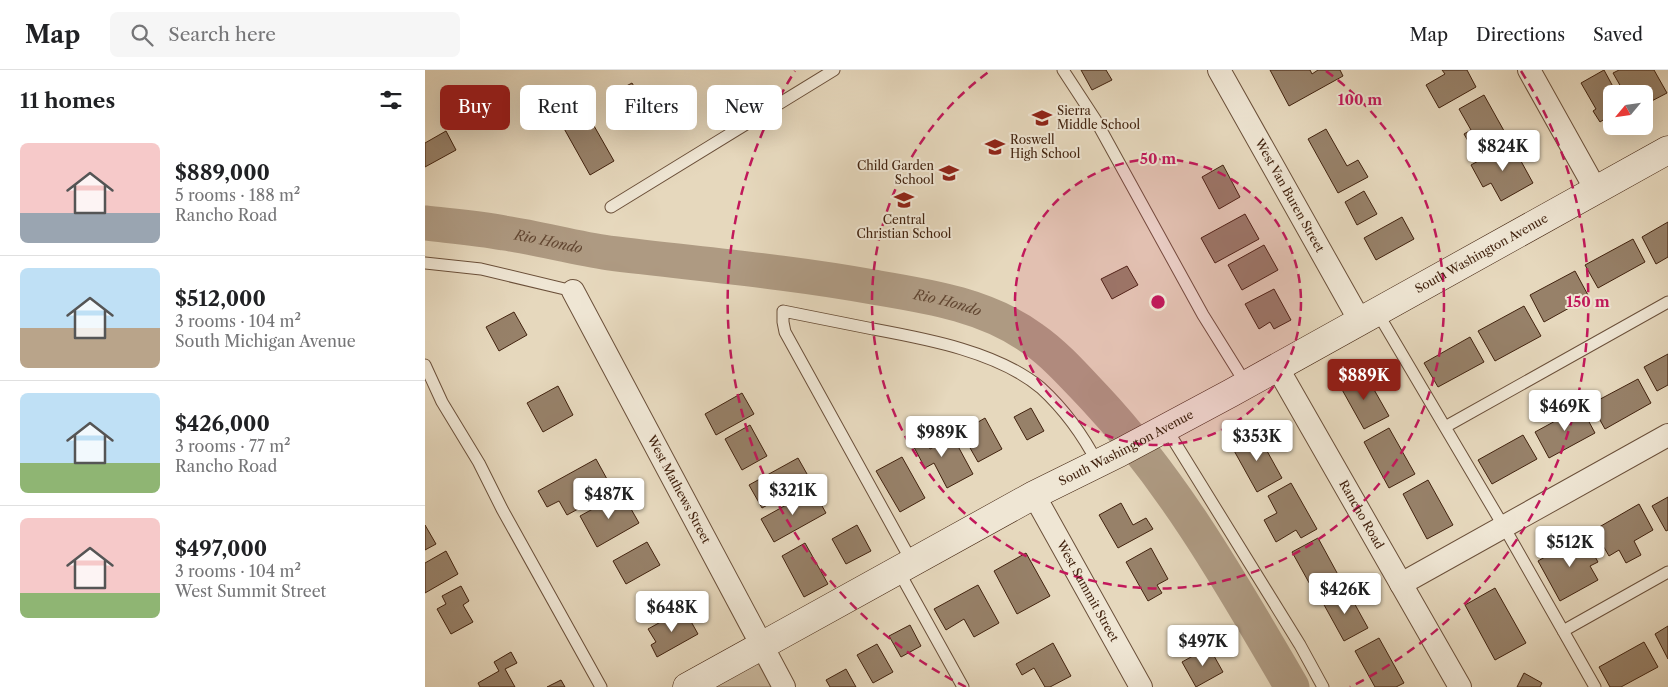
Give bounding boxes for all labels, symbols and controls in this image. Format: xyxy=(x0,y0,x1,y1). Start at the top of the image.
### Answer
search box xyxy=(110,12,460,57)
text: Map xyxy=(25,20,80,49)
icon: search xyxy=(128,21,156,49)
text: Search here xyxy=(168,23,276,46)
text: Map xyxy=(1409,24,1448,46)
text: Directions xyxy=(1476,24,1565,46)
text: Saved xyxy=(1593,24,1643,46)
chip: Buy xyxy=(440,85,510,130)
chip: Rent xyxy=(520,85,596,130)
chip: Filters xyxy=(606,85,697,130)
chip: New xyxy=(707,85,782,130)
north arrow xyxy=(1603,85,1653,135)
map controls xyxy=(1603,85,1653,135)
icon: filters xyxy=(377,86,405,114)
text: 11 homes xyxy=(20,88,115,113)
text: 100 m xyxy=(1338,90,1382,109)
place label: Sierra Middle School xyxy=(1057,103,1141,132)
school or university icon: Sierra Middle School xyxy=(1031,107,1053,129)
pin: $824K xyxy=(1468,129,1538,172)
place label: Roswell High School xyxy=(1010,132,1081,161)
street label: West Van Buren Street xyxy=(1252,135,1328,255)
school or university icon: Roswell High School xyxy=(984,136,1006,158)
text: $824K xyxy=(1478,136,1528,156)
text: 50 m xyxy=(1140,149,1176,168)
place label: Child Garden School xyxy=(857,158,934,187)
text: $889,000 xyxy=(175,160,270,185)
school or university icon: Child Garden School xyxy=(938,162,960,184)
icon: home xyxy=(60,163,120,223)
text: 5 rooms · 188 m² xyxy=(175,185,300,205)
school or university icon: Central Christian School xyxy=(893,189,915,211)
text: Rancho Road xyxy=(175,205,277,225)
street label: South Washington Avenue xyxy=(1412,210,1551,296)
place label: Central Christian School xyxy=(857,212,952,241)
water label: Rio Hondo xyxy=(512,226,584,257)
water label: Rio Hondo xyxy=(911,285,984,320)
text: $512,000 xyxy=(175,286,266,311)
icon: home xyxy=(60,288,120,348)
text: 150 m xyxy=(1566,292,1610,311)
centre of rings xyxy=(1149,293,1167,311)
text: 3 rooms · 104 m² xyxy=(175,311,301,331)
text: South Michigan Avenue xyxy=(175,331,356,351)
pin: $889K xyxy=(1329,358,1399,401)
text: $889K xyxy=(1339,365,1389,385)
pin: $469K xyxy=(1530,390,1600,432)
text: $469K xyxy=(1540,396,1590,416)
street label: South Washington Avenue xyxy=(1056,406,1196,489)
text: $426,000 xyxy=(175,411,270,436)
icon: home xyxy=(60,413,120,473)
pin: $989K xyxy=(907,416,977,458)
pin: $353K xyxy=(1222,420,1292,462)
text: $989K xyxy=(917,422,967,442)
text: $353K xyxy=(1233,426,1281,446)
street label: West Mathews Street xyxy=(644,432,715,547)
text: 3 rooms · 77 m² xyxy=(175,436,291,456)
text: Rancho Road xyxy=(175,456,277,476)
pin: $321K xyxy=(758,474,828,516)
street label: Rancho Road xyxy=(1336,477,1388,552)
pin: $487K xyxy=(574,478,644,520)
text: $321K xyxy=(769,480,817,500)
text: $487K xyxy=(584,484,634,504)
pin: $512K xyxy=(1535,526,1605,568)
text: $512K xyxy=(1546,532,1594,552)
text: $497,000 xyxy=(175,536,267,561)
street label: West Summit Street xyxy=(1053,537,1123,645)
icon: home xyxy=(60,538,120,598)
text: 3 rooms · 104 m² xyxy=(175,561,301,581)
pin: $426K xyxy=(1310,572,1380,615)
text: $426K xyxy=(1320,579,1370,599)
text: West Summit Street xyxy=(175,581,326,601)
pin: $648K xyxy=(637,590,707,633)
text: $648K xyxy=(647,597,697,617)
pin: $497K xyxy=(1168,624,1238,667)
text: $497K xyxy=(1178,631,1228,651)

